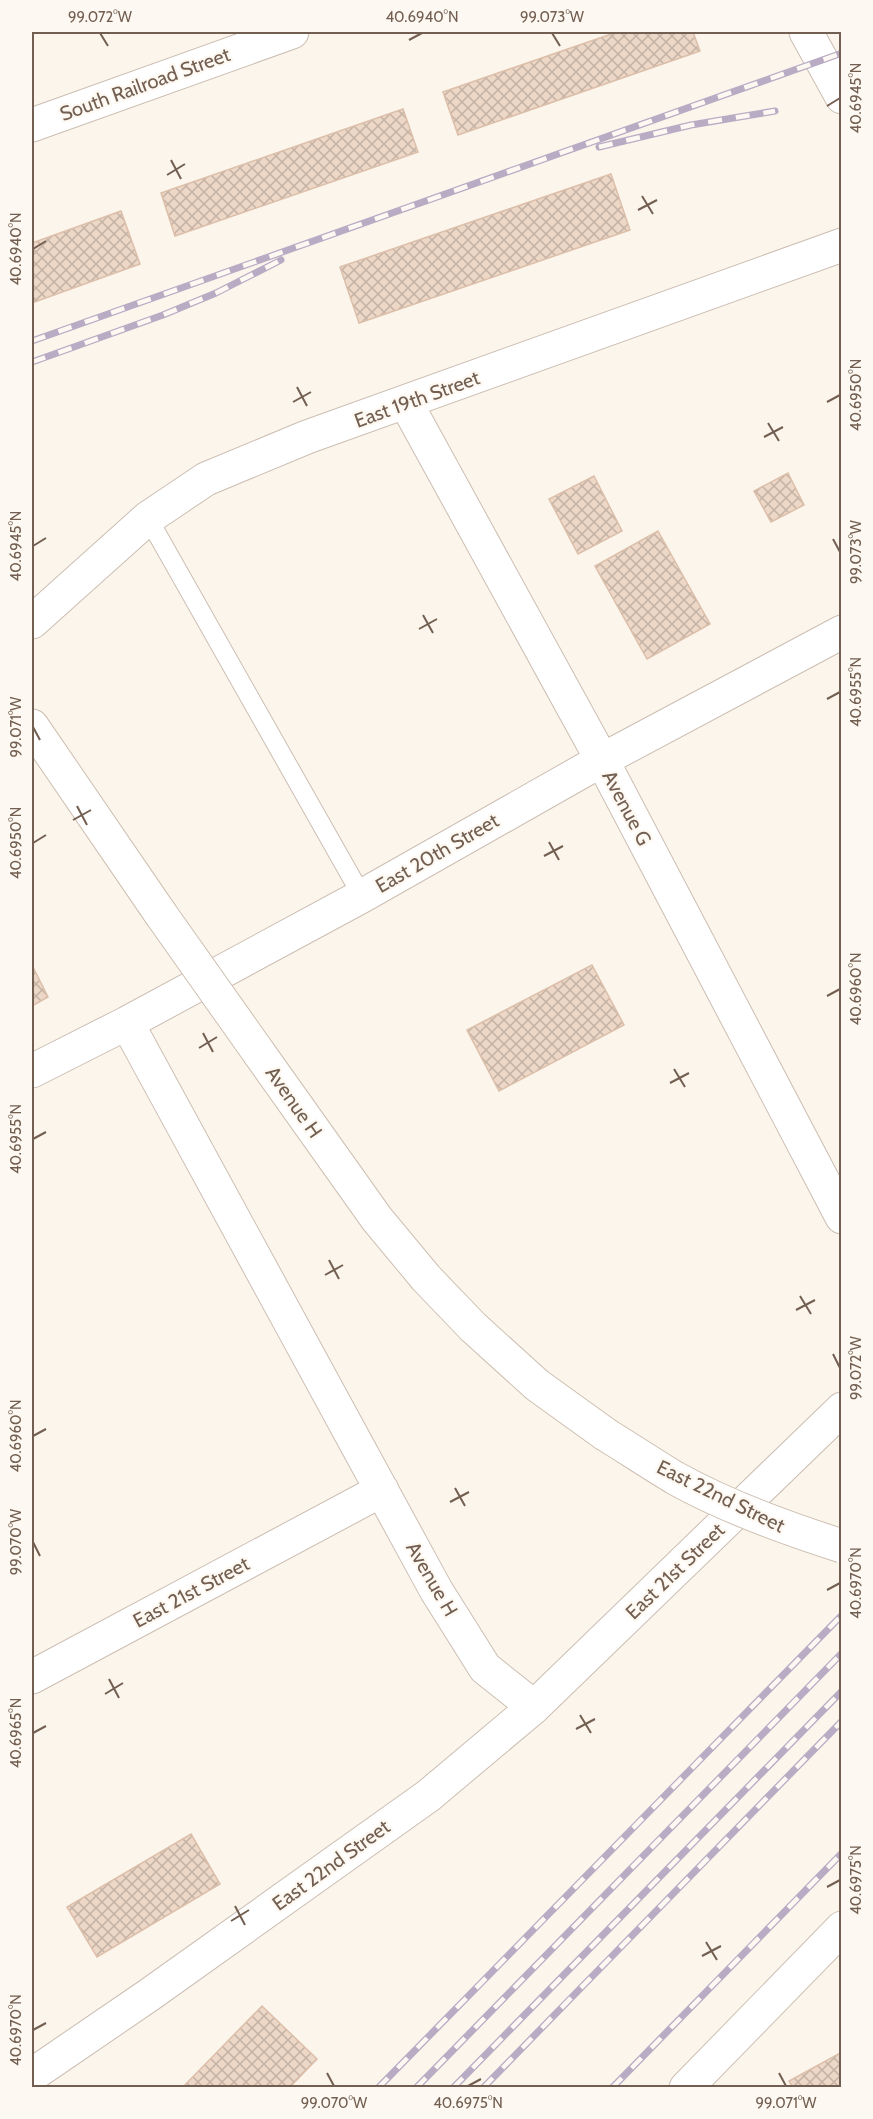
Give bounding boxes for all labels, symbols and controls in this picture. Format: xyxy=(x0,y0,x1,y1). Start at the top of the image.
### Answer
text: 99.072°W xyxy=(68,8,133,26)
text: 40.6940°N xyxy=(385,8,459,26)
text: 99.073°W xyxy=(520,8,585,26)
street label: South Railroad Street xyxy=(57,42,234,126)
text: 40.6945°N xyxy=(847,63,865,133)
text: 40.6940°N xyxy=(7,212,25,286)
text: 40.6950°N xyxy=(847,359,865,431)
street label: East 19th Street xyxy=(351,365,483,433)
text: 40.6945°N xyxy=(7,511,25,581)
text: 99.073°W xyxy=(847,519,865,584)
text: 40.6955°N xyxy=(847,657,865,727)
text: 99.071°W xyxy=(7,696,25,757)
street label: Avenue G xyxy=(597,766,657,850)
text: 40.6950°N xyxy=(7,807,25,879)
street label: East 20th Street xyxy=(371,808,503,898)
text: 40.6960°N xyxy=(847,953,865,1025)
street label: Avenue H xyxy=(261,1062,327,1142)
text: 40.6955°N xyxy=(7,1104,25,1174)
text: 99.072°W xyxy=(847,1335,865,1400)
text: 40.6960°N xyxy=(7,1400,25,1472)
street label: East 22nd Street xyxy=(653,1455,789,1537)
text: 99.070°W xyxy=(7,1508,25,1575)
street label: East 21st Street xyxy=(621,1518,730,1624)
street label: Avenue H xyxy=(401,1537,463,1621)
text: 40.6970°N xyxy=(847,1547,865,1619)
street label: East 21st Street xyxy=(129,1551,253,1633)
text: 40.6965°N xyxy=(7,1698,25,1768)
street label: East 22nd Street xyxy=(268,1814,395,1916)
text: 40.6975°N xyxy=(847,1845,865,1915)
text: 40.6970°N xyxy=(7,1994,25,2066)
text: 99.070°W xyxy=(301,2094,368,2112)
text: 40.6975°N xyxy=(433,2094,503,2112)
text: 99.071°W xyxy=(756,2094,817,2112)

